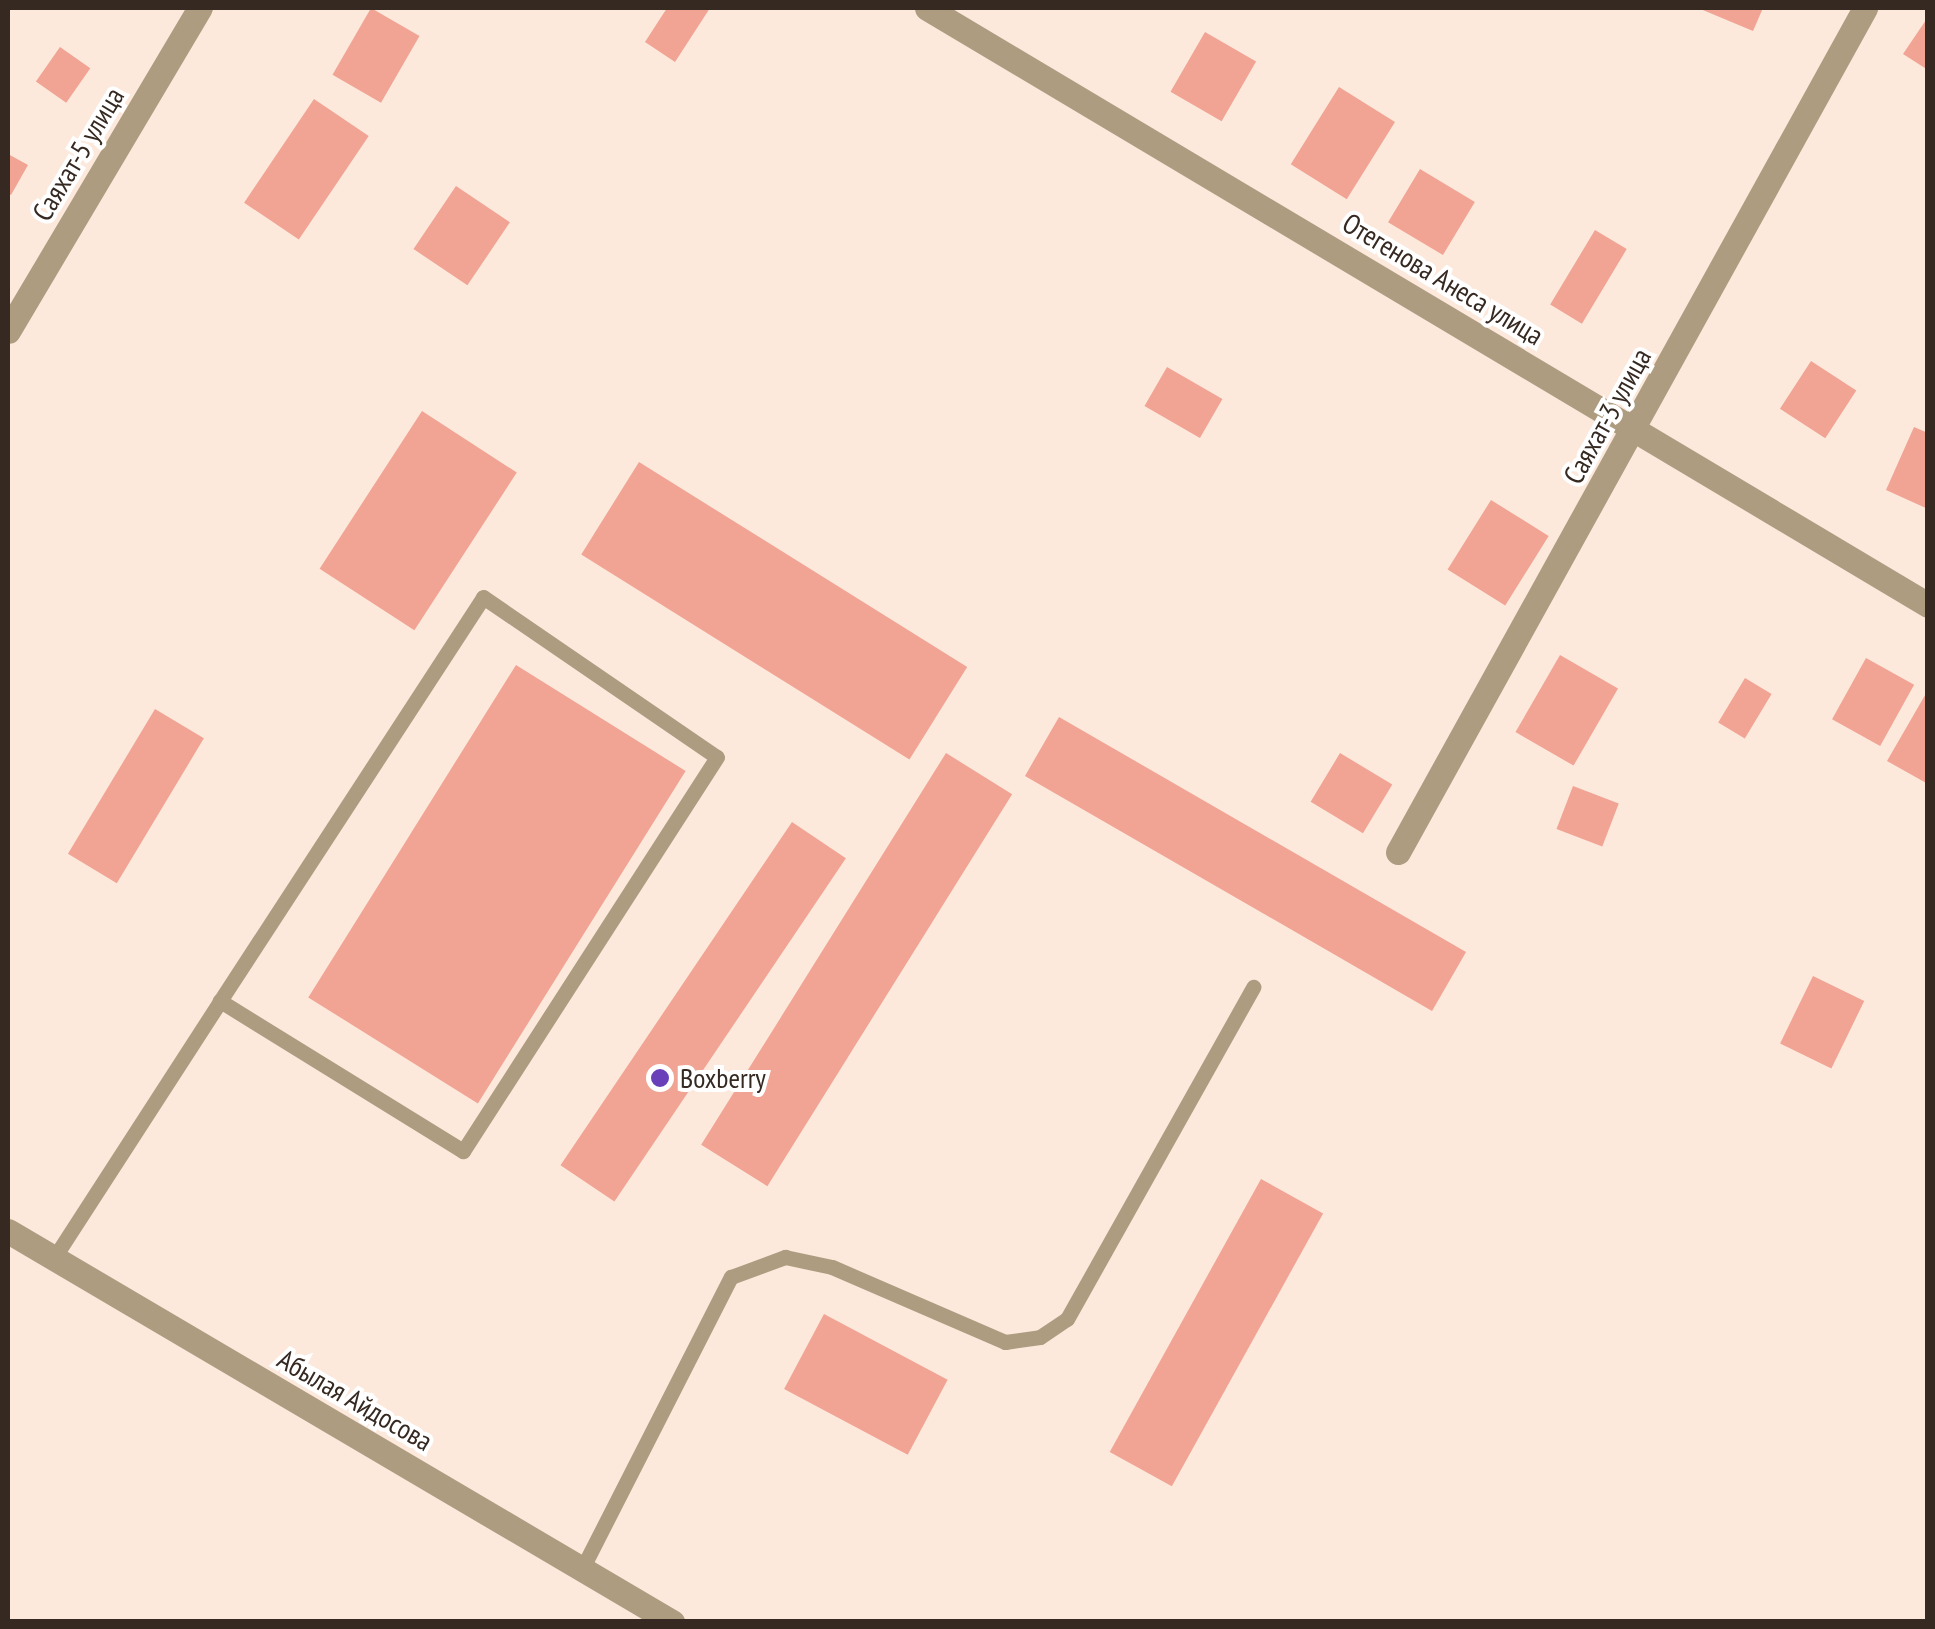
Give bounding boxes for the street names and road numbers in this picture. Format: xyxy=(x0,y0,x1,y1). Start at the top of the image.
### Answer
street label: Саяхат-5 улица xyxy=(25,81,131,227)
street label: Отегенова Анеса улица xyxy=(1336,206,1550,352)
street label: Саяхат-3 улица xyxy=(1556,342,1658,490)
street label: Абылая Айдосова xyxy=(271,1342,439,1458)

